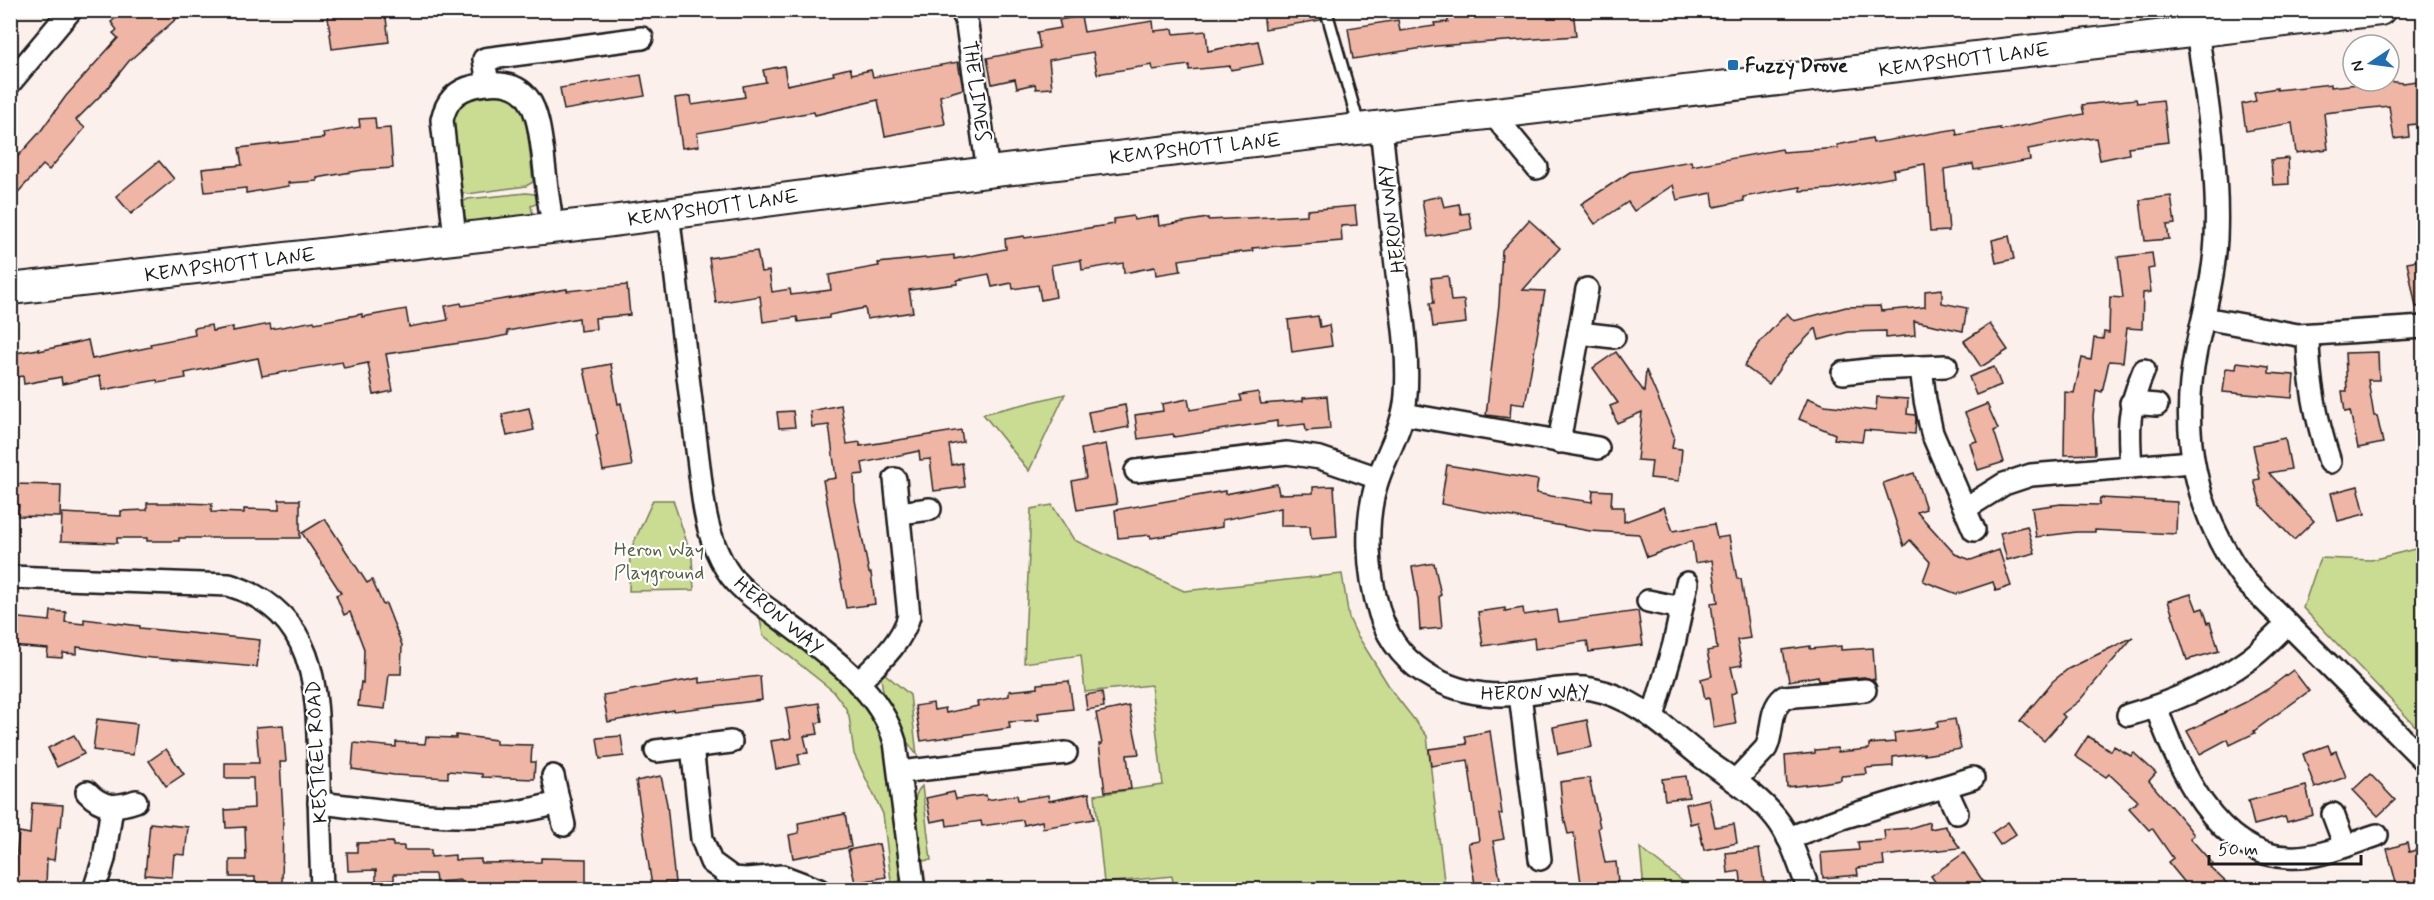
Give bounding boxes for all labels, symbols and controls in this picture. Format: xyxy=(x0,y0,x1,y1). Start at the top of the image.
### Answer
north arrow xyxy=(2341,33,2401,93)
street label: KEMPSHOTT LANE xyxy=(1877,37,2051,84)
street label: THE LIMES xyxy=(955,39,996,143)
place label: Fuzzy Drove xyxy=(1745,53,1848,80)
marker: Fuzzy Drove xyxy=(1726,58,1740,72)
text: N xyxy=(2346,58,2369,74)
street label: KEMPSHOTT LANE xyxy=(1108,127,1282,172)
street label: HERON WAY xyxy=(1372,163,1413,275)
street label: KEMPSHOTT LANE xyxy=(626,183,800,234)
street label: KEMPSHOTT LANE xyxy=(143,242,317,289)
park label: Heron Way Playground xyxy=(614,537,704,587)
street label: HERON WAY xyxy=(728,571,828,661)
street label: HERON WAY xyxy=(1480,679,1590,708)
street label: KESTREL ROAD xyxy=(300,680,335,824)
scale bar xyxy=(2209,828,2360,866)
text: 50 m xyxy=(2218,838,2258,862)

